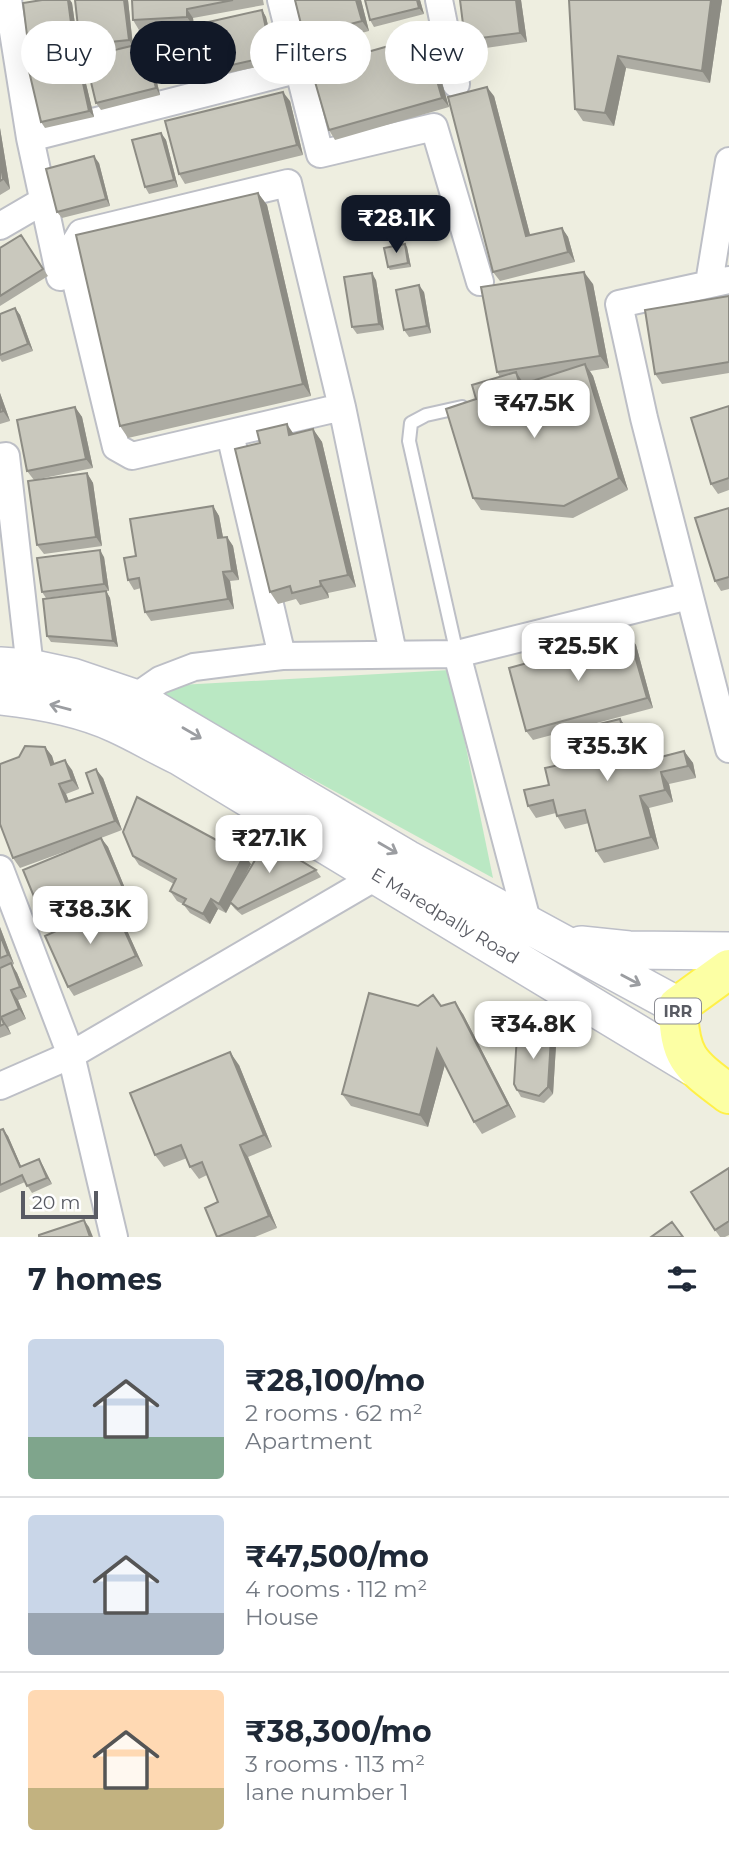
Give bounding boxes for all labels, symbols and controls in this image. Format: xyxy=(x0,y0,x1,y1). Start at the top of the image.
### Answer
chip: Buy xyxy=(21,21,116,84)
chip: Rent xyxy=(130,21,236,84)
chip: Filters xyxy=(250,21,371,84)
chip: New xyxy=(385,21,488,84)
pin: ₹28.1K xyxy=(339,196,453,255)
text: ₹28.1K xyxy=(357,204,435,232)
pin: ₹47.5K xyxy=(477,380,591,440)
text: ₹47.5K xyxy=(494,389,574,417)
pin: ₹25.5K xyxy=(521,624,635,683)
text: ₹25.5K xyxy=(538,632,618,660)
one-way arrow xyxy=(49,700,72,713)
pin: ₹35.3K xyxy=(550,724,664,783)
one-way arrow xyxy=(182,726,202,740)
text: ₹35.3K xyxy=(567,732,647,760)
pin: ₹27.1K xyxy=(212,816,326,875)
text: ₹27.1K xyxy=(231,824,307,852)
one-way arrow xyxy=(378,842,398,856)
street label: E Maredpally Road xyxy=(367,863,523,969)
pin: ₹38.3K xyxy=(33,886,147,946)
text: ₹38.3K xyxy=(49,895,131,923)
one-way arrow xyxy=(620,974,641,987)
road number: IRR xyxy=(655,998,701,1023)
pin: ₹34.8K xyxy=(476,1002,590,1061)
text: ₹34.8K xyxy=(490,1010,576,1038)
scale bar xyxy=(21,1188,98,1220)
text: 20 m xyxy=(32,1191,80,1214)
icon: filters xyxy=(663,1260,701,1298)
text: 7 homes xyxy=(28,1261,162,1298)
text: ₹28,100/mo xyxy=(245,1362,425,1399)
icon: home xyxy=(84,1367,168,1451)
text: 2 rooms · 62 m² xyxy=(245,1399,423,1427)
text: Apartment xyxy=(245,1427,373,1455)
text: ₹47,500/mo xyxy=(245,1538,429,1575)
icon: home xyxy=(84,1543,168,1627)
text: 4 rooms · 112 m² xyxy=(245,1575,427,1603)
text: House xyxy=(245,1603,319,1631)
text: ₹38,300/mo xyxy=(245,1713,432,1750)
icon: home xyxy=(84,1718,168,1802)
text: 3 rooms · 113 m² xyxy=(245,1750,425,1778)
text: lane number 1 xyxy=(245,1778,409,1806)

